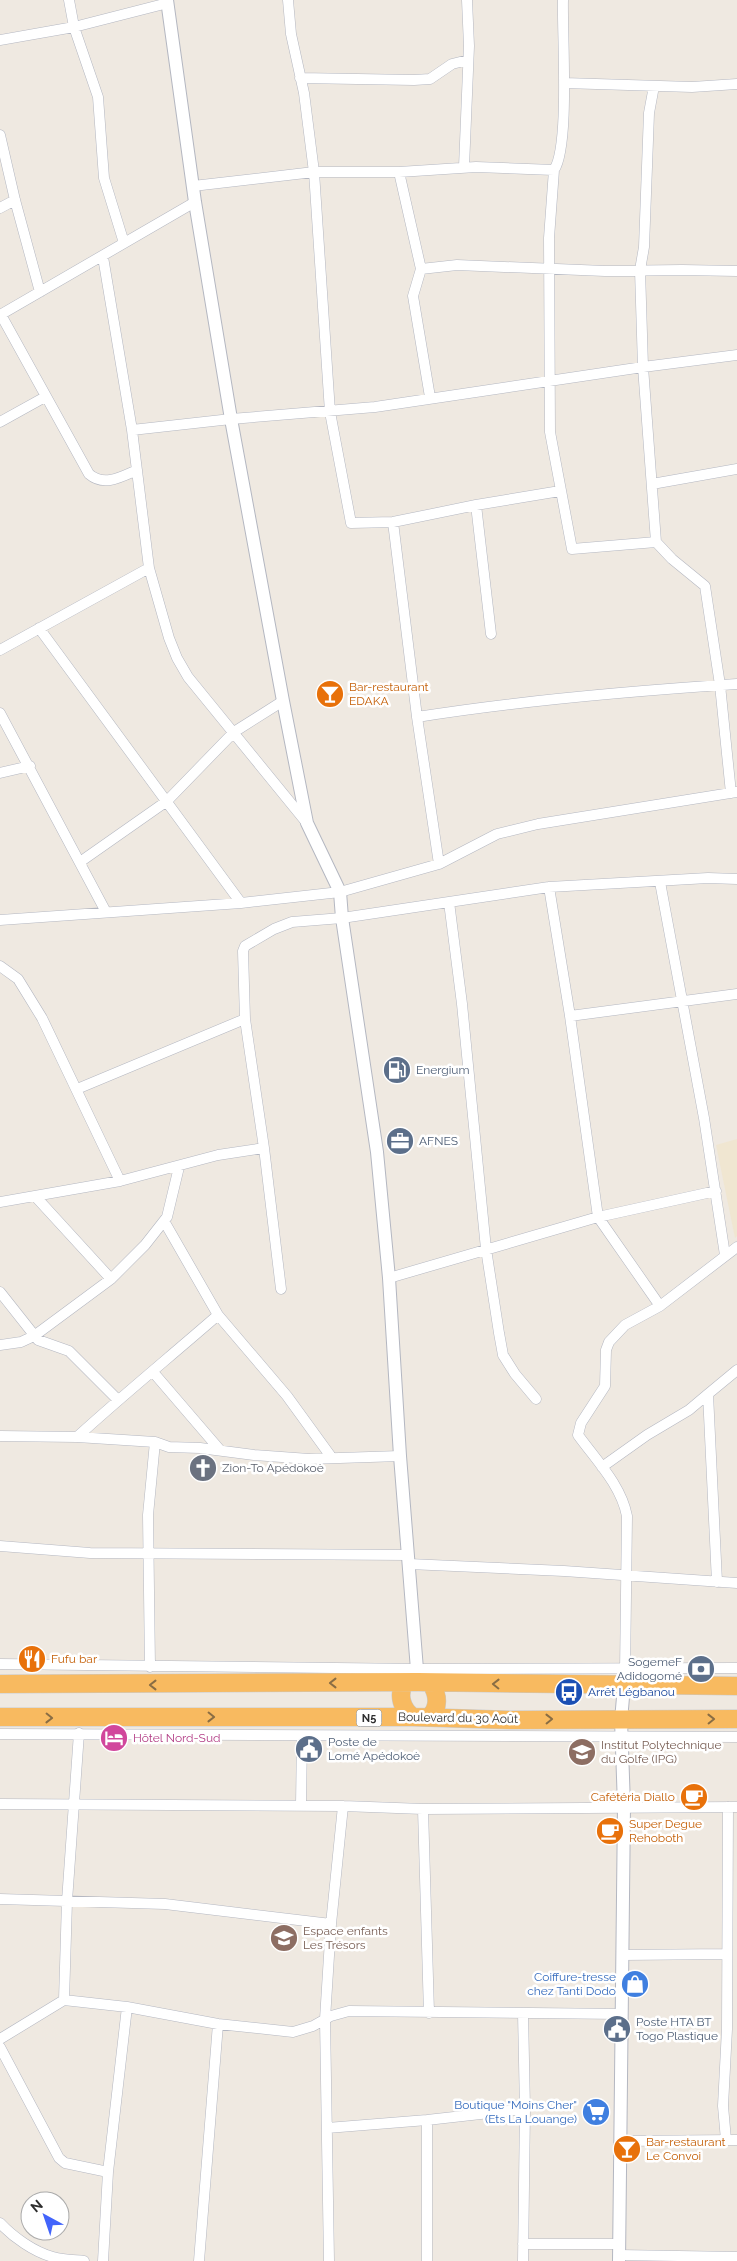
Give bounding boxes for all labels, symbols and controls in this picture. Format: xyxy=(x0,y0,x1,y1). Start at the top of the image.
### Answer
bar icon: Bar-restaurant EDAKA xyxy=(315,679,345,709)
place label: Bar-restaurant EDAKA xyxy=(349,680,429,708)
fuel station icon: Energium xyxy=(382,1055,412,1085)
place label: Energium xyxy=(416,1063,470,1077)
office icon: AFNES xyxy=(385,1126,415,1156)
place label: AFNES xyxy=(419,1134,458,1148)
church icon: Zion-To Apédokoè xyxy=(188,1453,218,1483)
place label: Zion-To Apédokoè xyxy=(222,1461,324,1475)
restaurant icon: Fufu bar xyxy=(17,1644,47,1674)
place label: Fufu bar xyxy=(51,1652,98,1666)
bank icon: SogemeF Adidogomé xyxy=(686,1654,716,1684)
place label: SogemeF Adidogomé xyxy=(617,1655,682,1683)
bus stop icon: Arrêt Légbanou xyxy=(554,1677,584,1707)
one-way arrow xyxy=(329,1678,337,1689)
one-way arrow xyxy=(492,1679,500,1689)
one-way arrow xyxy=(149,1680,157,1690)
place label: Arrêt Légbanou xyxy=(588,1685,675,1699)
road number: N5 xyxy=(356,1710,382,1726)
street label: Boulevard du 30 Août xyxy=(398,1710,518,1726)
one-way arrow xyxy=(45,1712,53,1723)
one-way arrow xyxy=(208,1712,215,1722)
one-way arrow xyxy=(545,1714,553,1724)
one-way arrow xyxy=(708,1714,715,1724)
hotel icon: Hôtel Nord-Sud xyxy=(99,1723,129,1753)
place label: Hôtel Nord-Sud xyxy=(133,1731,220,1745)
public building icon: Poste de Lomé Apédokoè xyxy=(294,1734,324,1764)
place label: Poste de Lomé Apédokoè xyxy=(328,1735,420,1763)
school or university icon: Institut Polytechnique du Golfe (IPG) xyxy=(567,1737,597,1767)
place label: Institut Polytechnique du Golfe (IPG) xyxy=(601,1738,721,1766)
cafe icon: Cafétéria Diallo xyxy=(679,1782,709,1812)
place label: Cafétéria Diallo xyxy=(591,1790,675,1804)
cafe icon: Super Degue Rehoboth xyxy=(595,1816,625,1846)
place label: Super Degue Rehoboth xyxy=(629,1817,702,1845)
school or university icon: Espace enfants Les Trésors xyxy=(269,1923,299,1953)
place label: Espace enfants Les Trésors xyxy=(303,1924,388,1952)
shop icon: Coiffure-tresse chez Tanti Dodo xyxy=(620,1969,650,1999)
place label: Coiffure-tresse chez Tanti Dodo xyxy=(527,1970,616,1998)
public building icon: Poste HTA BT Togo Plastique xyxy=(602,2014,632,2044)
place label: Poste HTA BT Togo Plastique xyxy=(636,2015,718,2043)
supermarket icon: Boutique "Moins Cher" (Ets La Louange) xyxy=(581,2097,611,2127)
place label: Boutique "Moins Cher" (Ets La Louange) xyxy=(454,2098,577,2126)
bar icon: Bar-restaurant Le Convoi xyxy=(612,2134,642,2164)
place label: Bar-restaurant Le Convoi xyxy=(646,2135,726,2163)
north arrow xyxy=(20,2191,70,2241)
text: N xyxy=(27,2196,46,2216)

